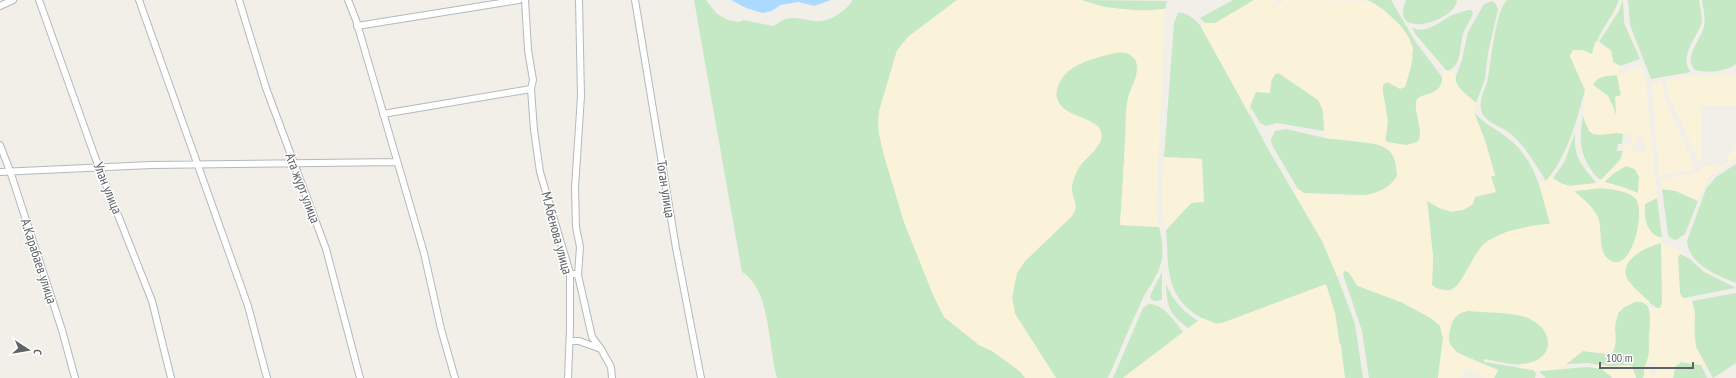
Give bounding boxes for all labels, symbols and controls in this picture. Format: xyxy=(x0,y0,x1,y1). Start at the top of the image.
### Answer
street label: Ата журт улица xyxy=(281,150,325,226)
street label: Улан улица xyxy=(89,159,127,217)
street label: Тоган улица xyxy=(653,159,679,219)
street label: М.Абенова улица xyxy=(537,190,577,276)
street label: А.Карабаев улица xyxy=(17,216,61,306)
north arrow xyxy=(8,330,48,370)
scale bar xyxy=(1600,344,1693,370)
text: С xyxy=(30,348,45,356)
text: 100 m xyxy=(1606,350,1633,365)

